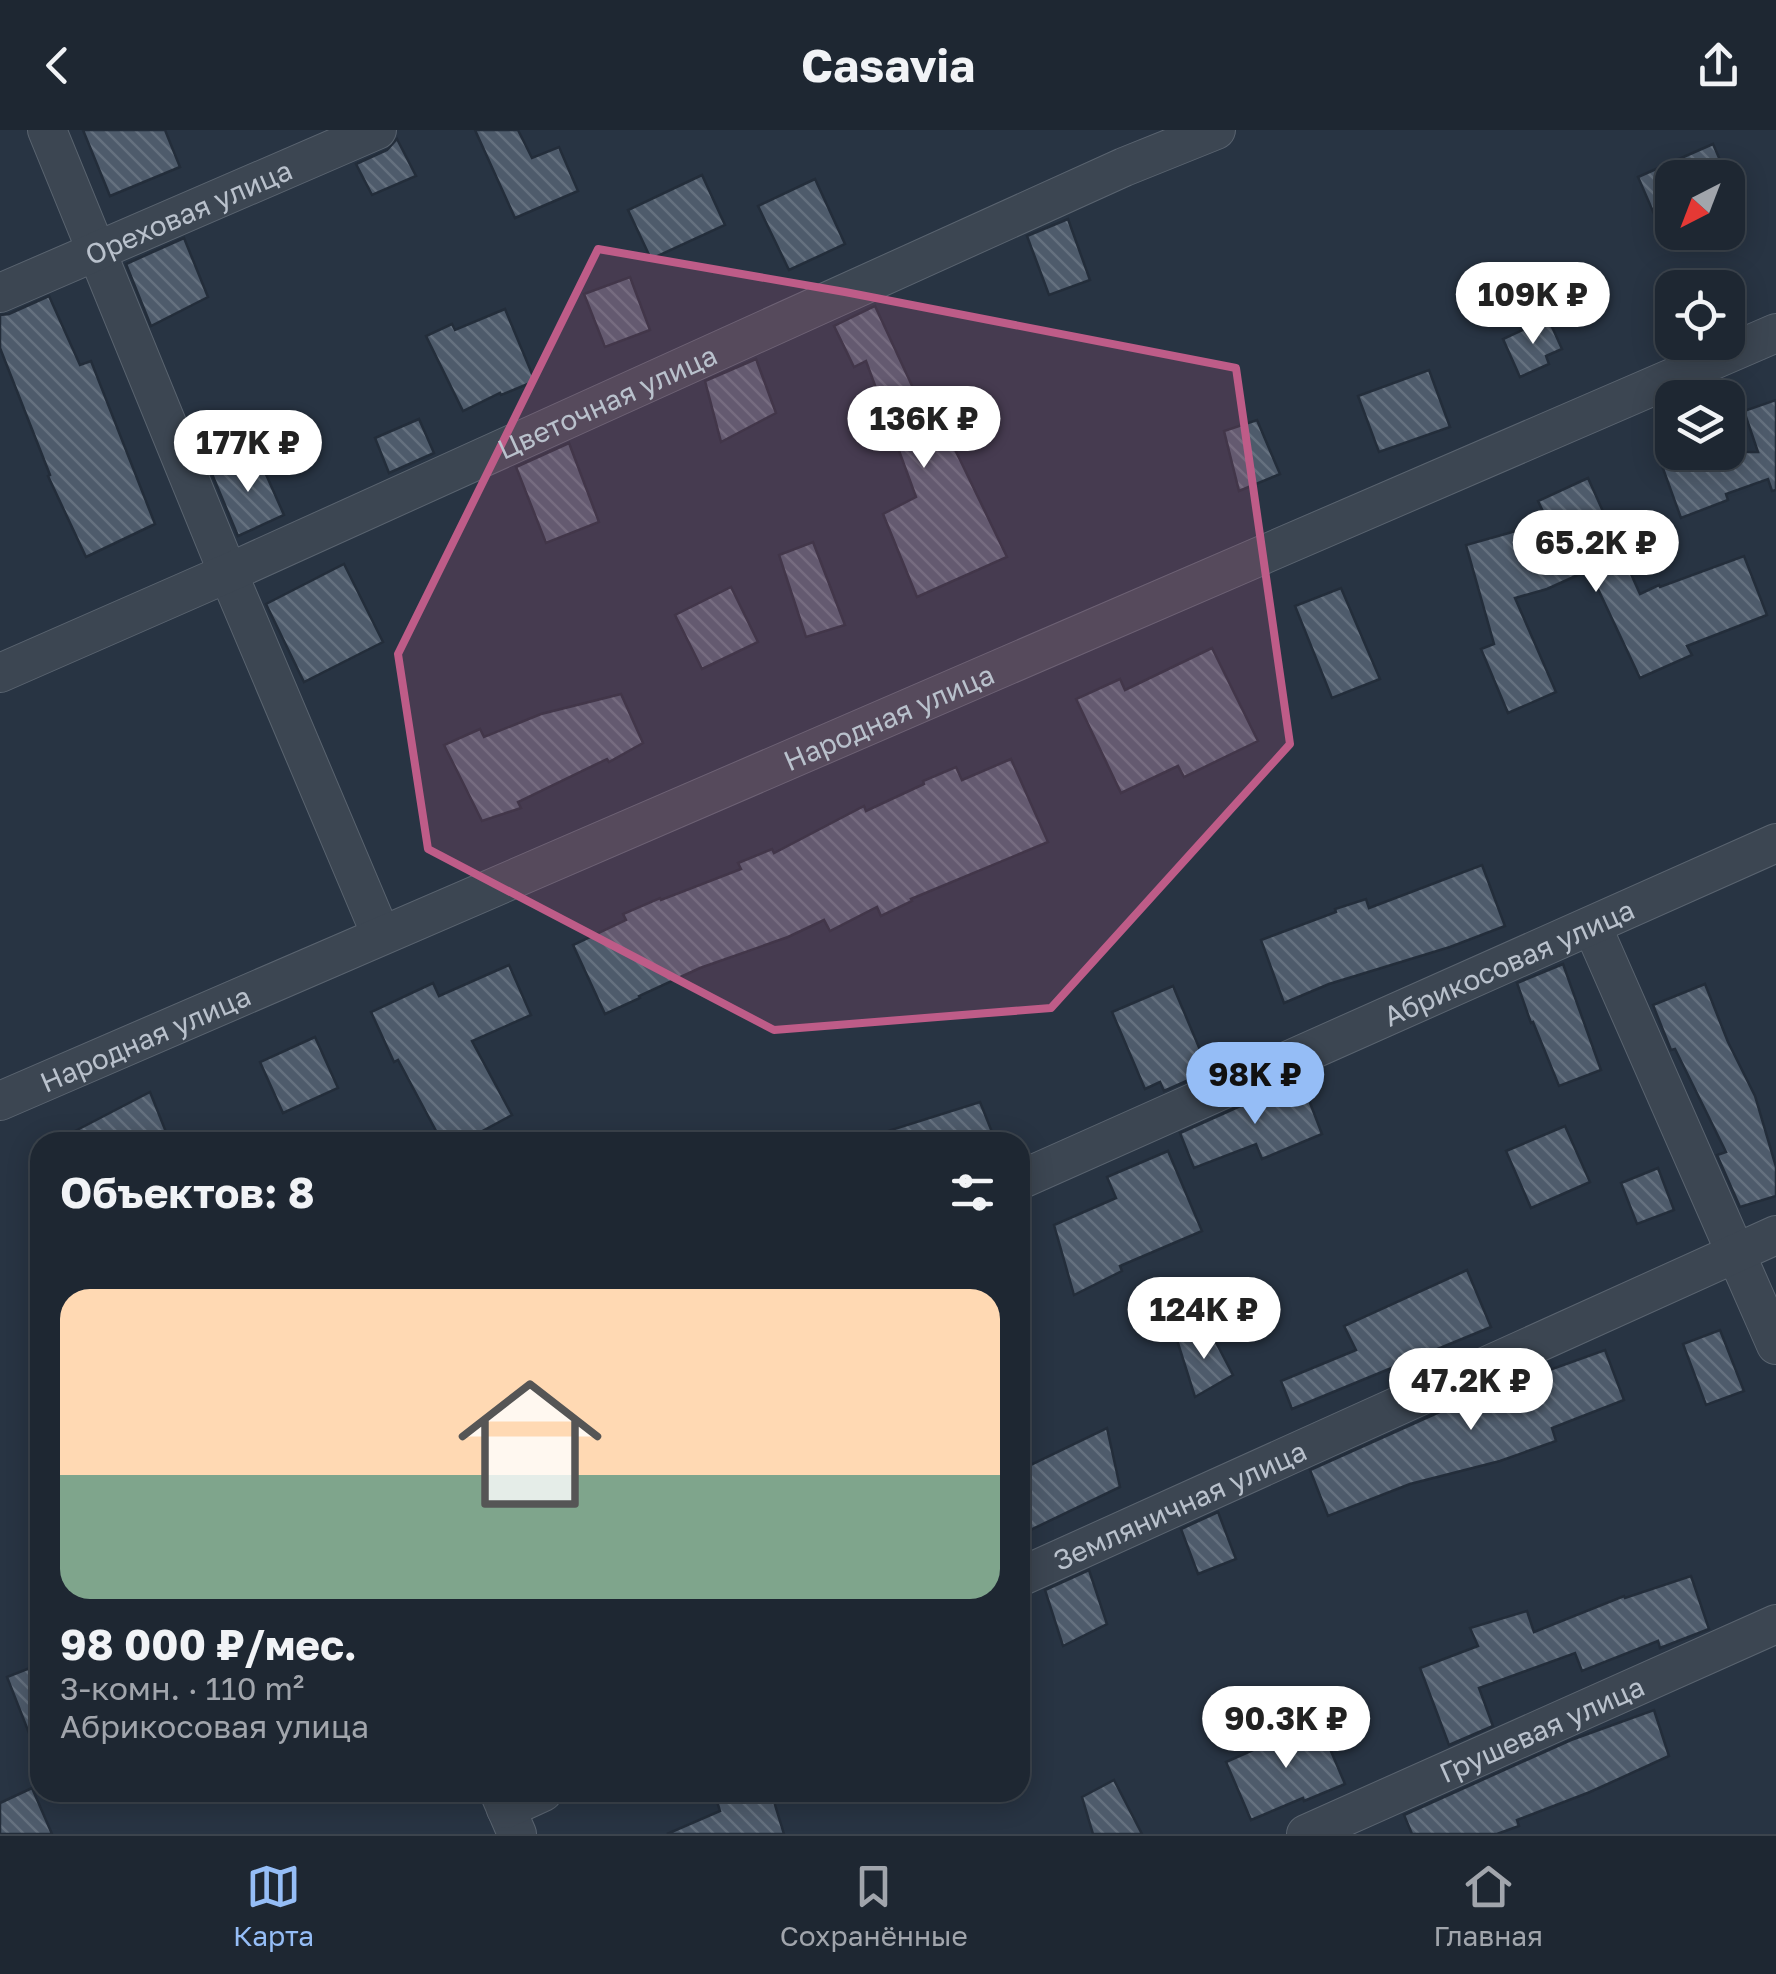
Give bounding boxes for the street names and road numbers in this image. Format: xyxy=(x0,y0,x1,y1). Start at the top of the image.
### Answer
street label: Ореховая улица xyxy=(80,152,297,271)
street label: Цветочная улица xyxy=(492,337,722,465)
street label: Народная улица xyxy=(778,657,999,777)
street label: Абрикосовая улица xyxy=(1378,892,1639,1032)
street label: Народная улица xyxy=(35,978,255,1098)
street label: Земляничная улица xyxy=(1048,1433,1311,1576)
street label: Грушевая улица xyxy=(1434,1669,1649,1789)

